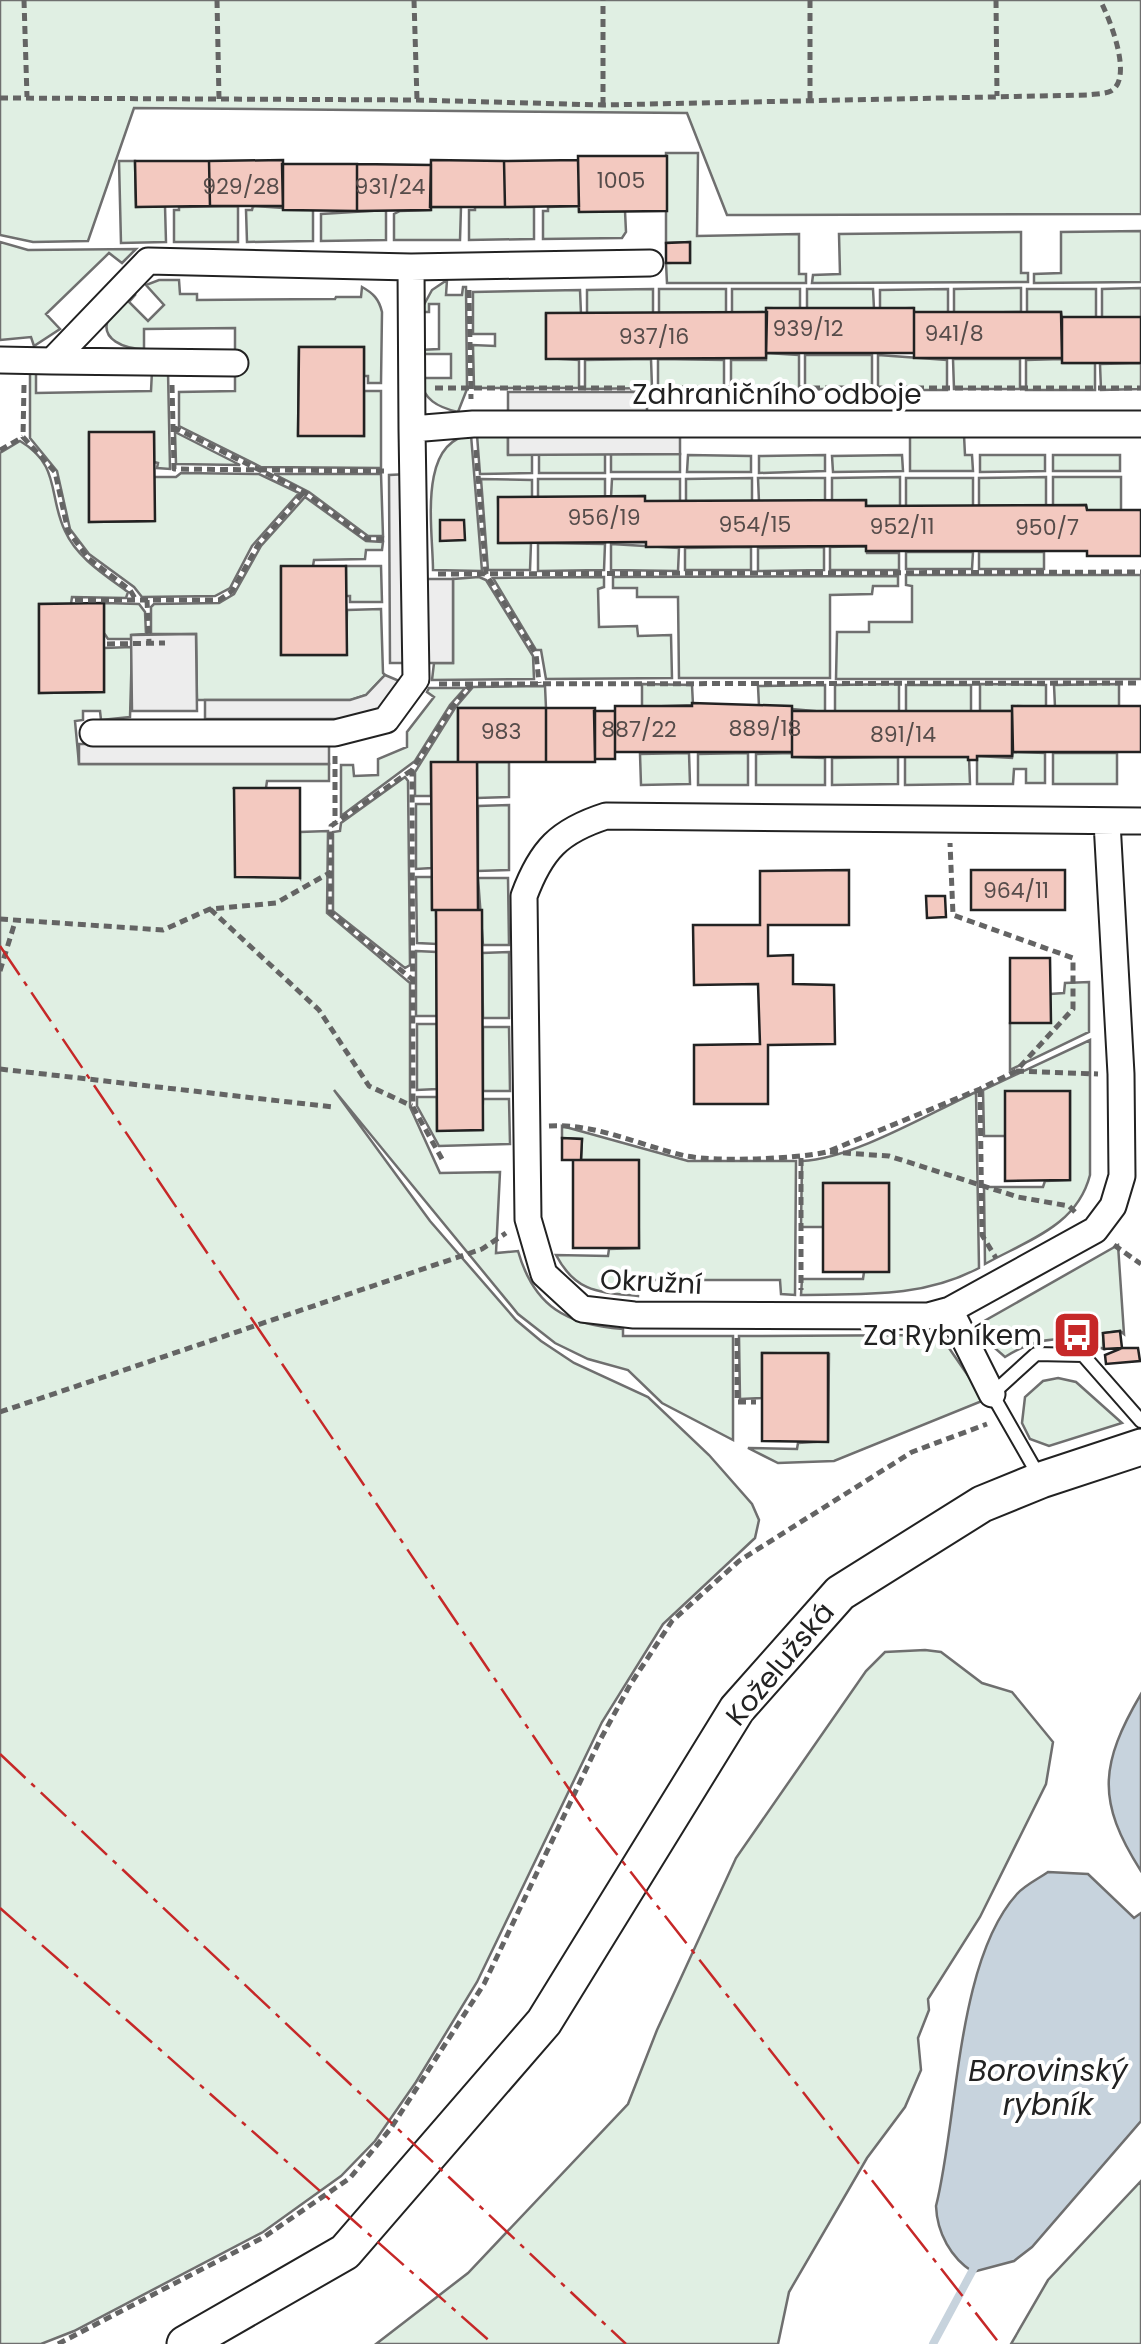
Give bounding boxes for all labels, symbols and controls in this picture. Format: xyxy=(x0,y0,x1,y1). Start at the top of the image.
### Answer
house number: 1005 xyxy=(597,165,645,196)
house number: 929/28 xyxy=(202,171,280,202)
house number: 931/24 xyxy=(355,171,426,202)
house number: 939/12 xyxy=(773,313,843,344)
house number: 941/8 xyxy=(924,318,984,349)
house number: 937/16 xyxy=(619,321,689,352)
street label: Zahraničního odboje xyxy=(632,375,922,414)
house number: 956/19 xyxy=(567,502,641,533)
house number: 954/15 xyxy=(719,509,791,540)
house number: 952/11 xyxy=(870,511,934,542)
house number: 950/7 xyxy=(1015,512,1079,543)
house number: 889/18 xyxy=(728,713,802,744)
house number: 887/22 xyxy=(601,714,677,745)
house number: 983 xyxy=(481,716,521,747)
house number: 891/14 xyxy=(870,719,936,750)
house number: 964/11 xyxy=(983,875,1049,906)
street label: Okružní xyxy=(599,1260,703,1304)
bus stop icon: Za Rybníkem xyxy=(1051,1309,1103,1361)
place label: Za Rybníkem xyxy=(863,1316,1042,1355)
street label: Koželužská xyxy=(717,1594,843,1734)
water label: Borovinský rybník xyxy=(968,2049,1129,2126)

